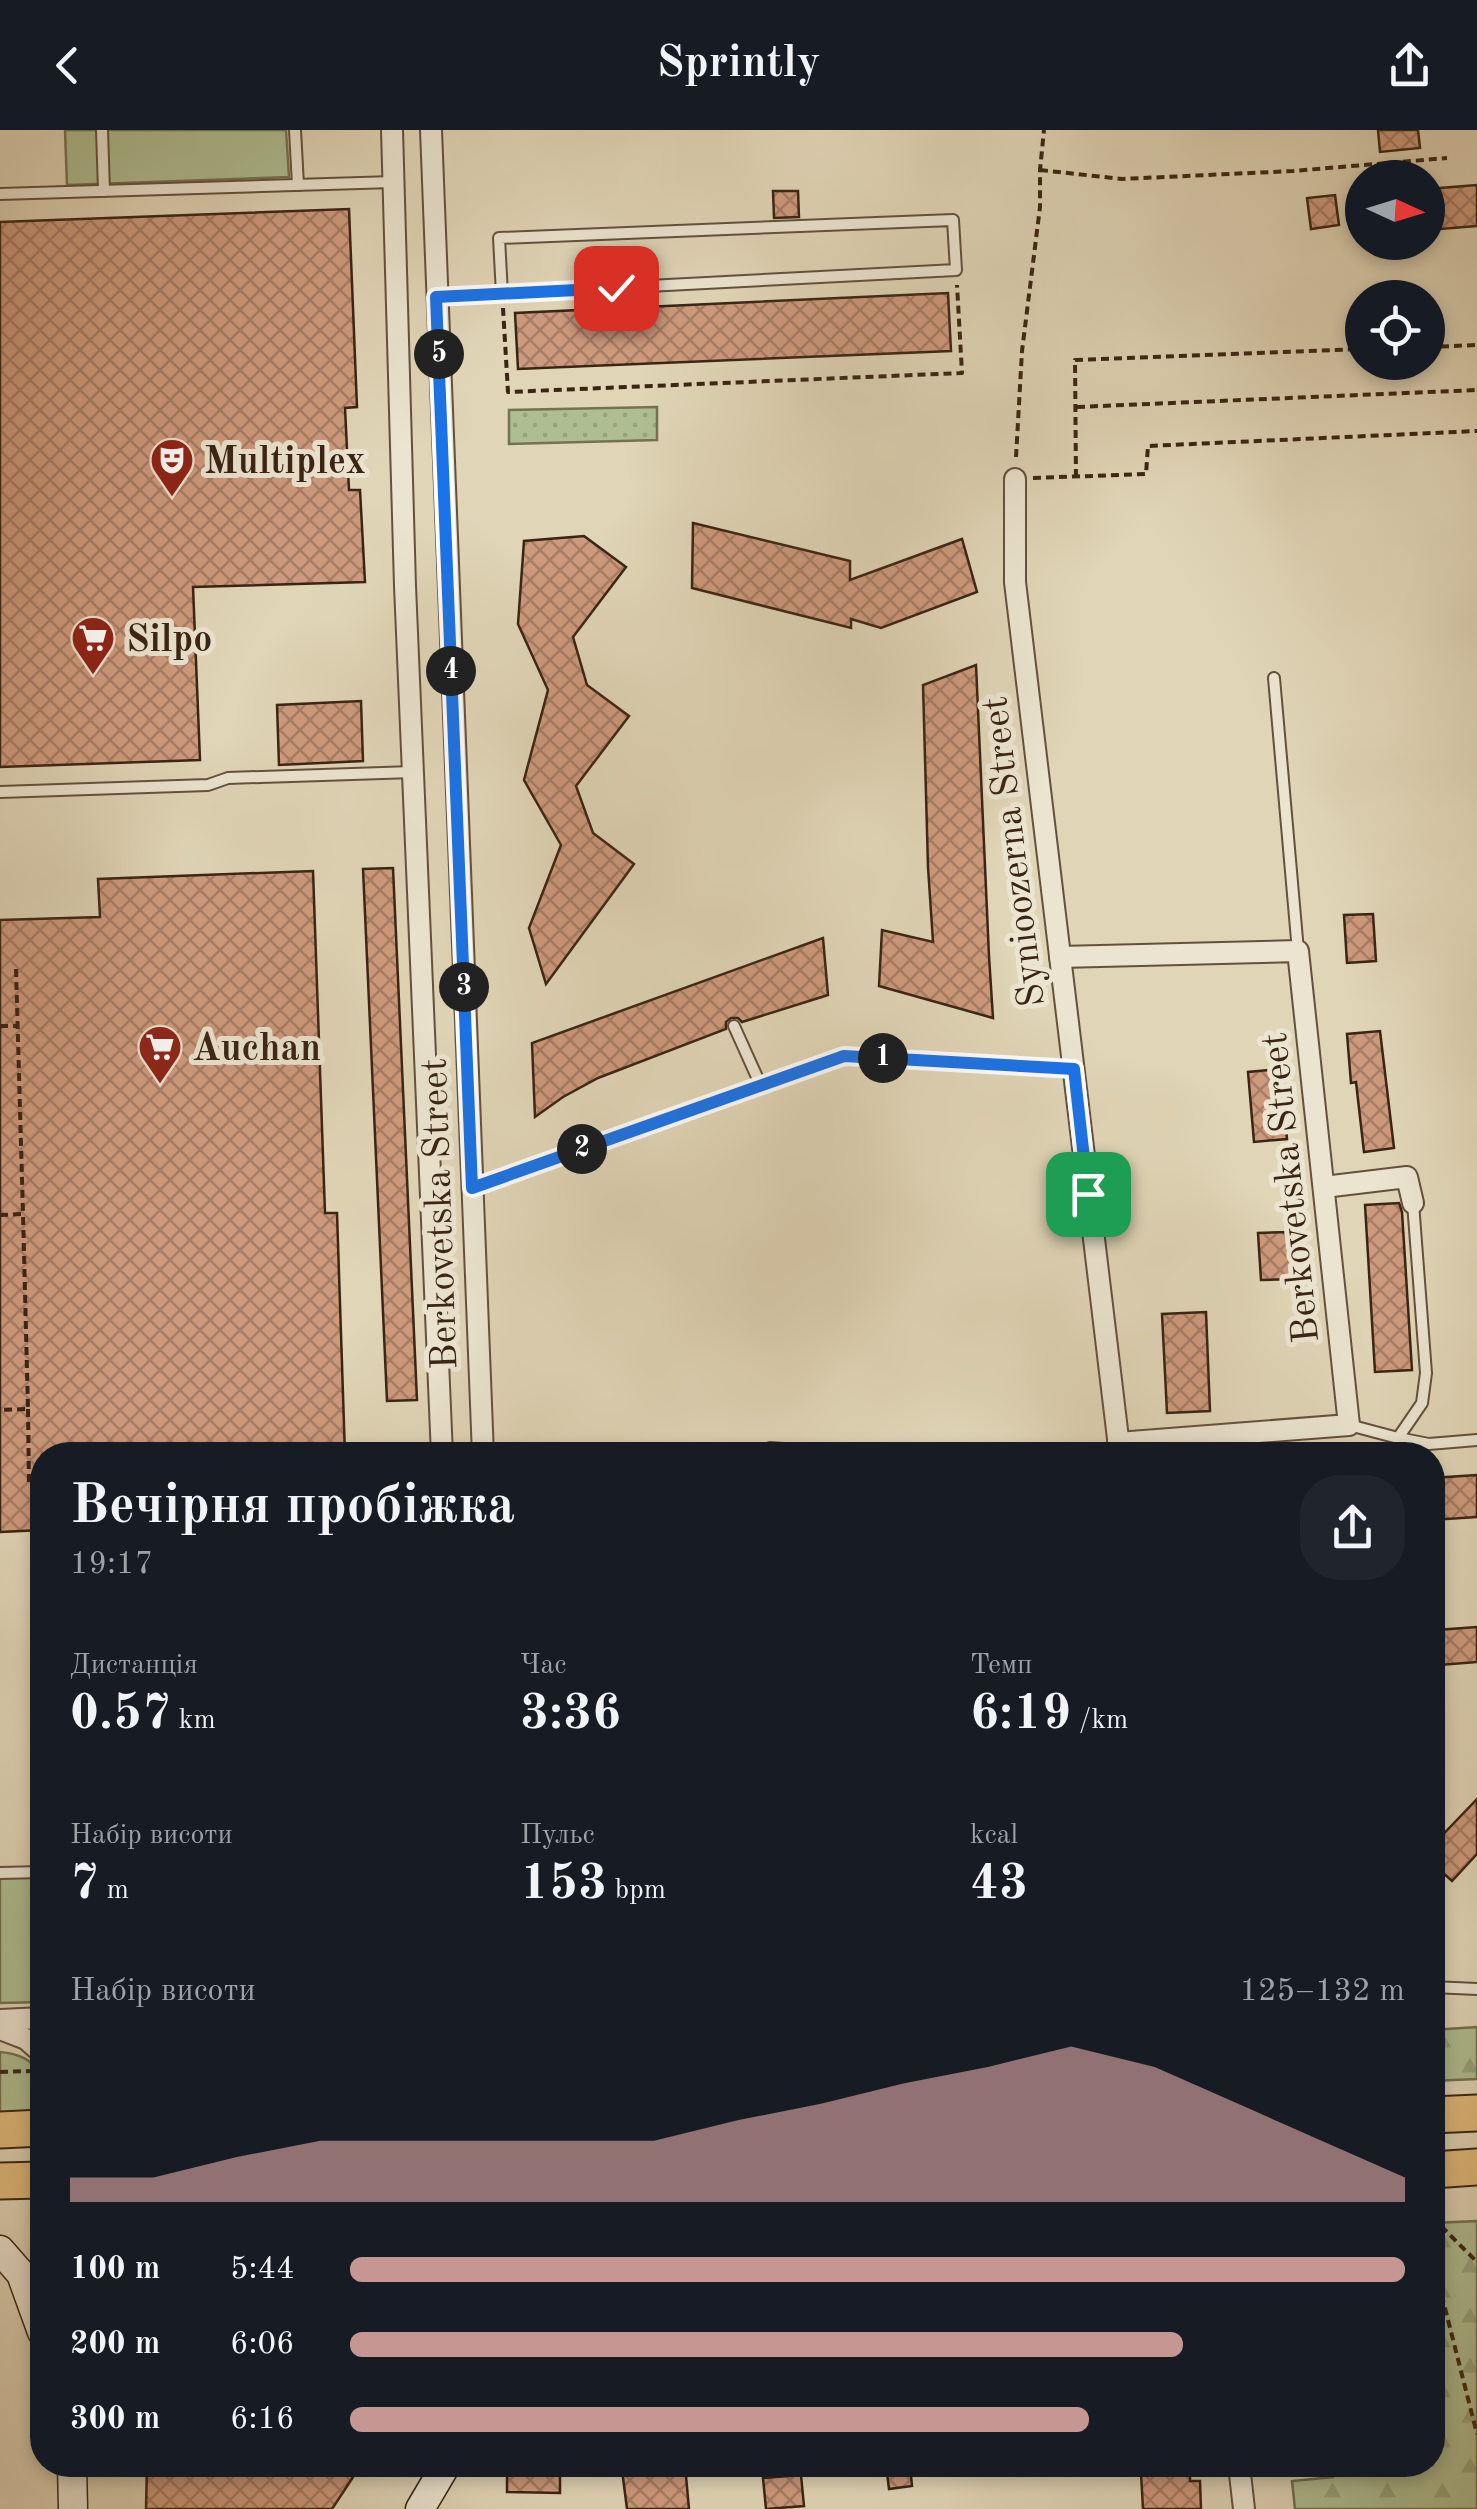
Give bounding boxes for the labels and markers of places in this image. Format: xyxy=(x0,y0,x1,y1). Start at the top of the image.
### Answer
pin xyxy=(574,246,659,331)
pin: 5 xyxy=(414,329,464,379)
theatre icon: Multiplex xyxy=(149,437,195,498)
place label: Multiplex xyxy=(204,444,366,482)
supermarket icon: Silpo xyxy=(70,615,116,676)
place label: Silpo xyxy=(126,622,212,660)
pin: 4 xyxy=(426,646,476,696)
pin: 3 xyxy=(439,962,489,1012)
supermarket icon: Auchan xyxy=(137,1024,183,1085)
place label: Auchan xyxy=(192,1031,321,1069)
pin: 1 xyxy=(858,1033,908,1083)
pin: 2 xyxy=(557,1124,607,1174)
pin xyxy=(1046,1152,1131,1237)

